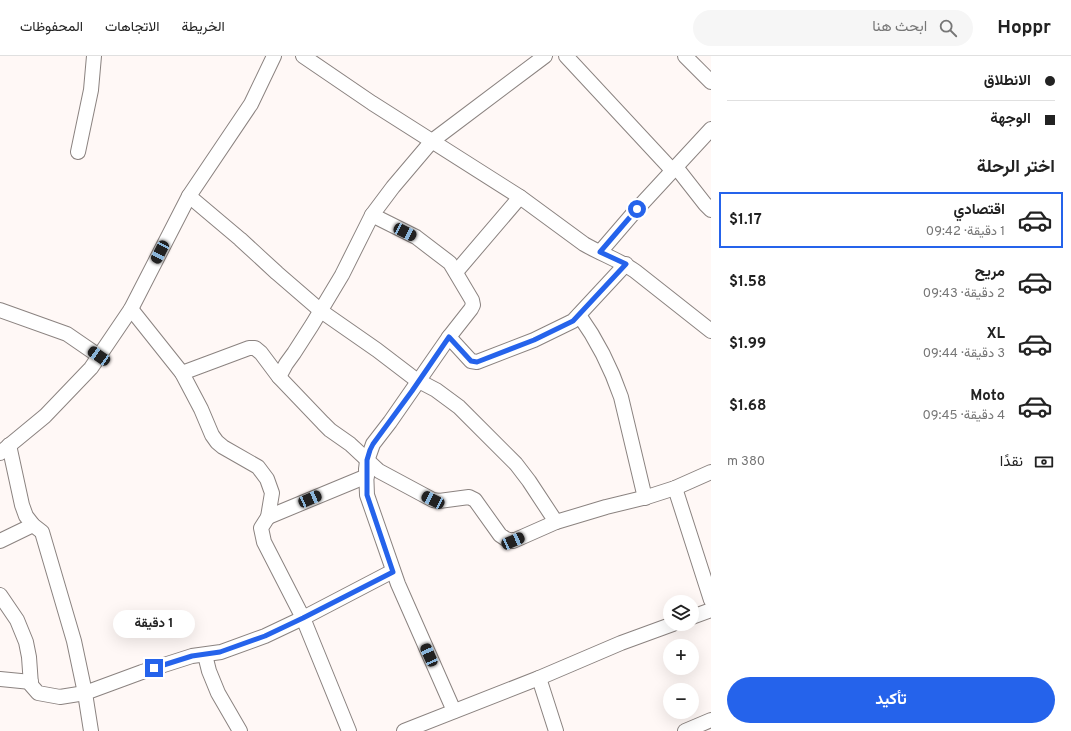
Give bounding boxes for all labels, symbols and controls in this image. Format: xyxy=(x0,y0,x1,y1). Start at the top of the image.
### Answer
search box xyxy=(693,10,973,46)
text: Hoppr xyxy=(997,16,1051,40)
icon: search xyxy=(937,17,959,39)
text: ابحث هنا xyxy=(872,18,927,37)
text: المحفوظات xyxy=(20,19,83,36)
text: الاتجاهات xyxy=(105,19,159,36)
text: الخريطة xyxy=(181,19,225,36)
text: الانطلاق xyxy=(984,72,1031,91)
text: الوجهة xyxy=(990,110,1031,129)
text: اختر الرحلة xyxy=(977,156,1055,179)
route start xyxy=(628,200,646,218)
text: اقتصادي xyxy=(953,201,1005,220)
icon: car xyxy=(1017,202,1053,238)
text: $1.17 xyxy=(729,211,762,230)
car xyxy=(392,221,418,243)
text: 1 دقيقة · 09:42 xyxy=(926,224,1005,240)
car xyxy=(149,239,171,265)
text: مريح xyxy=(975,263,1005,282)
icon: car xyxy=(1017,264,1053,300)
text: $1.58 xyxy=(729,273,766,292)
text: 2 دقيقة · 09:43 xyxy=(923,286,1005,302)
text: XL xyxy=(987,325,1005,344)
icon: car xyxy=(1017,326,1053,362)
text: $1.99 xyxy=(729,335,766,354)
car xyxy=(86,344,112,368)
text: 3 دقيقة · 09:44 xyxy=(923,346,1005,362)
text: Moto xyxy=(970,387,1005,406)
icon: car xyxy=(1017,388,1053,424)
text: $1.68 xyxy=(729,397,766,416)
text: 4 دقيقة · 09:45 xyxy=(922,408,1005,424)
icon: cash xyxy=(1033,451,1055,473)
text: نقدًا xyxy=(1000,453,1023,472)
text: 380 m xyxy=(727,454,765,470)
car xyxy=(297,489,323,509)
car xyxy=(420,489,446,511)
car xyxy=(500,531,526,551)
map controls xyxy=(663,595,699,719)
button: layers xyxy=(663,595,699,631)
callout: 1 دقيقة xyxy=(113,610,195,638)
text: 1 دقيقة xyxy=(134,616,174,632)
button: + xyxy=(663,639,699,675)
car xyxy=(419,642,439,668)
route end xyxy=(145,659,163,677)
button: تأكيد xyxy=(727,677,1055,723)
button: − xyxy=(663,683,699,719)

